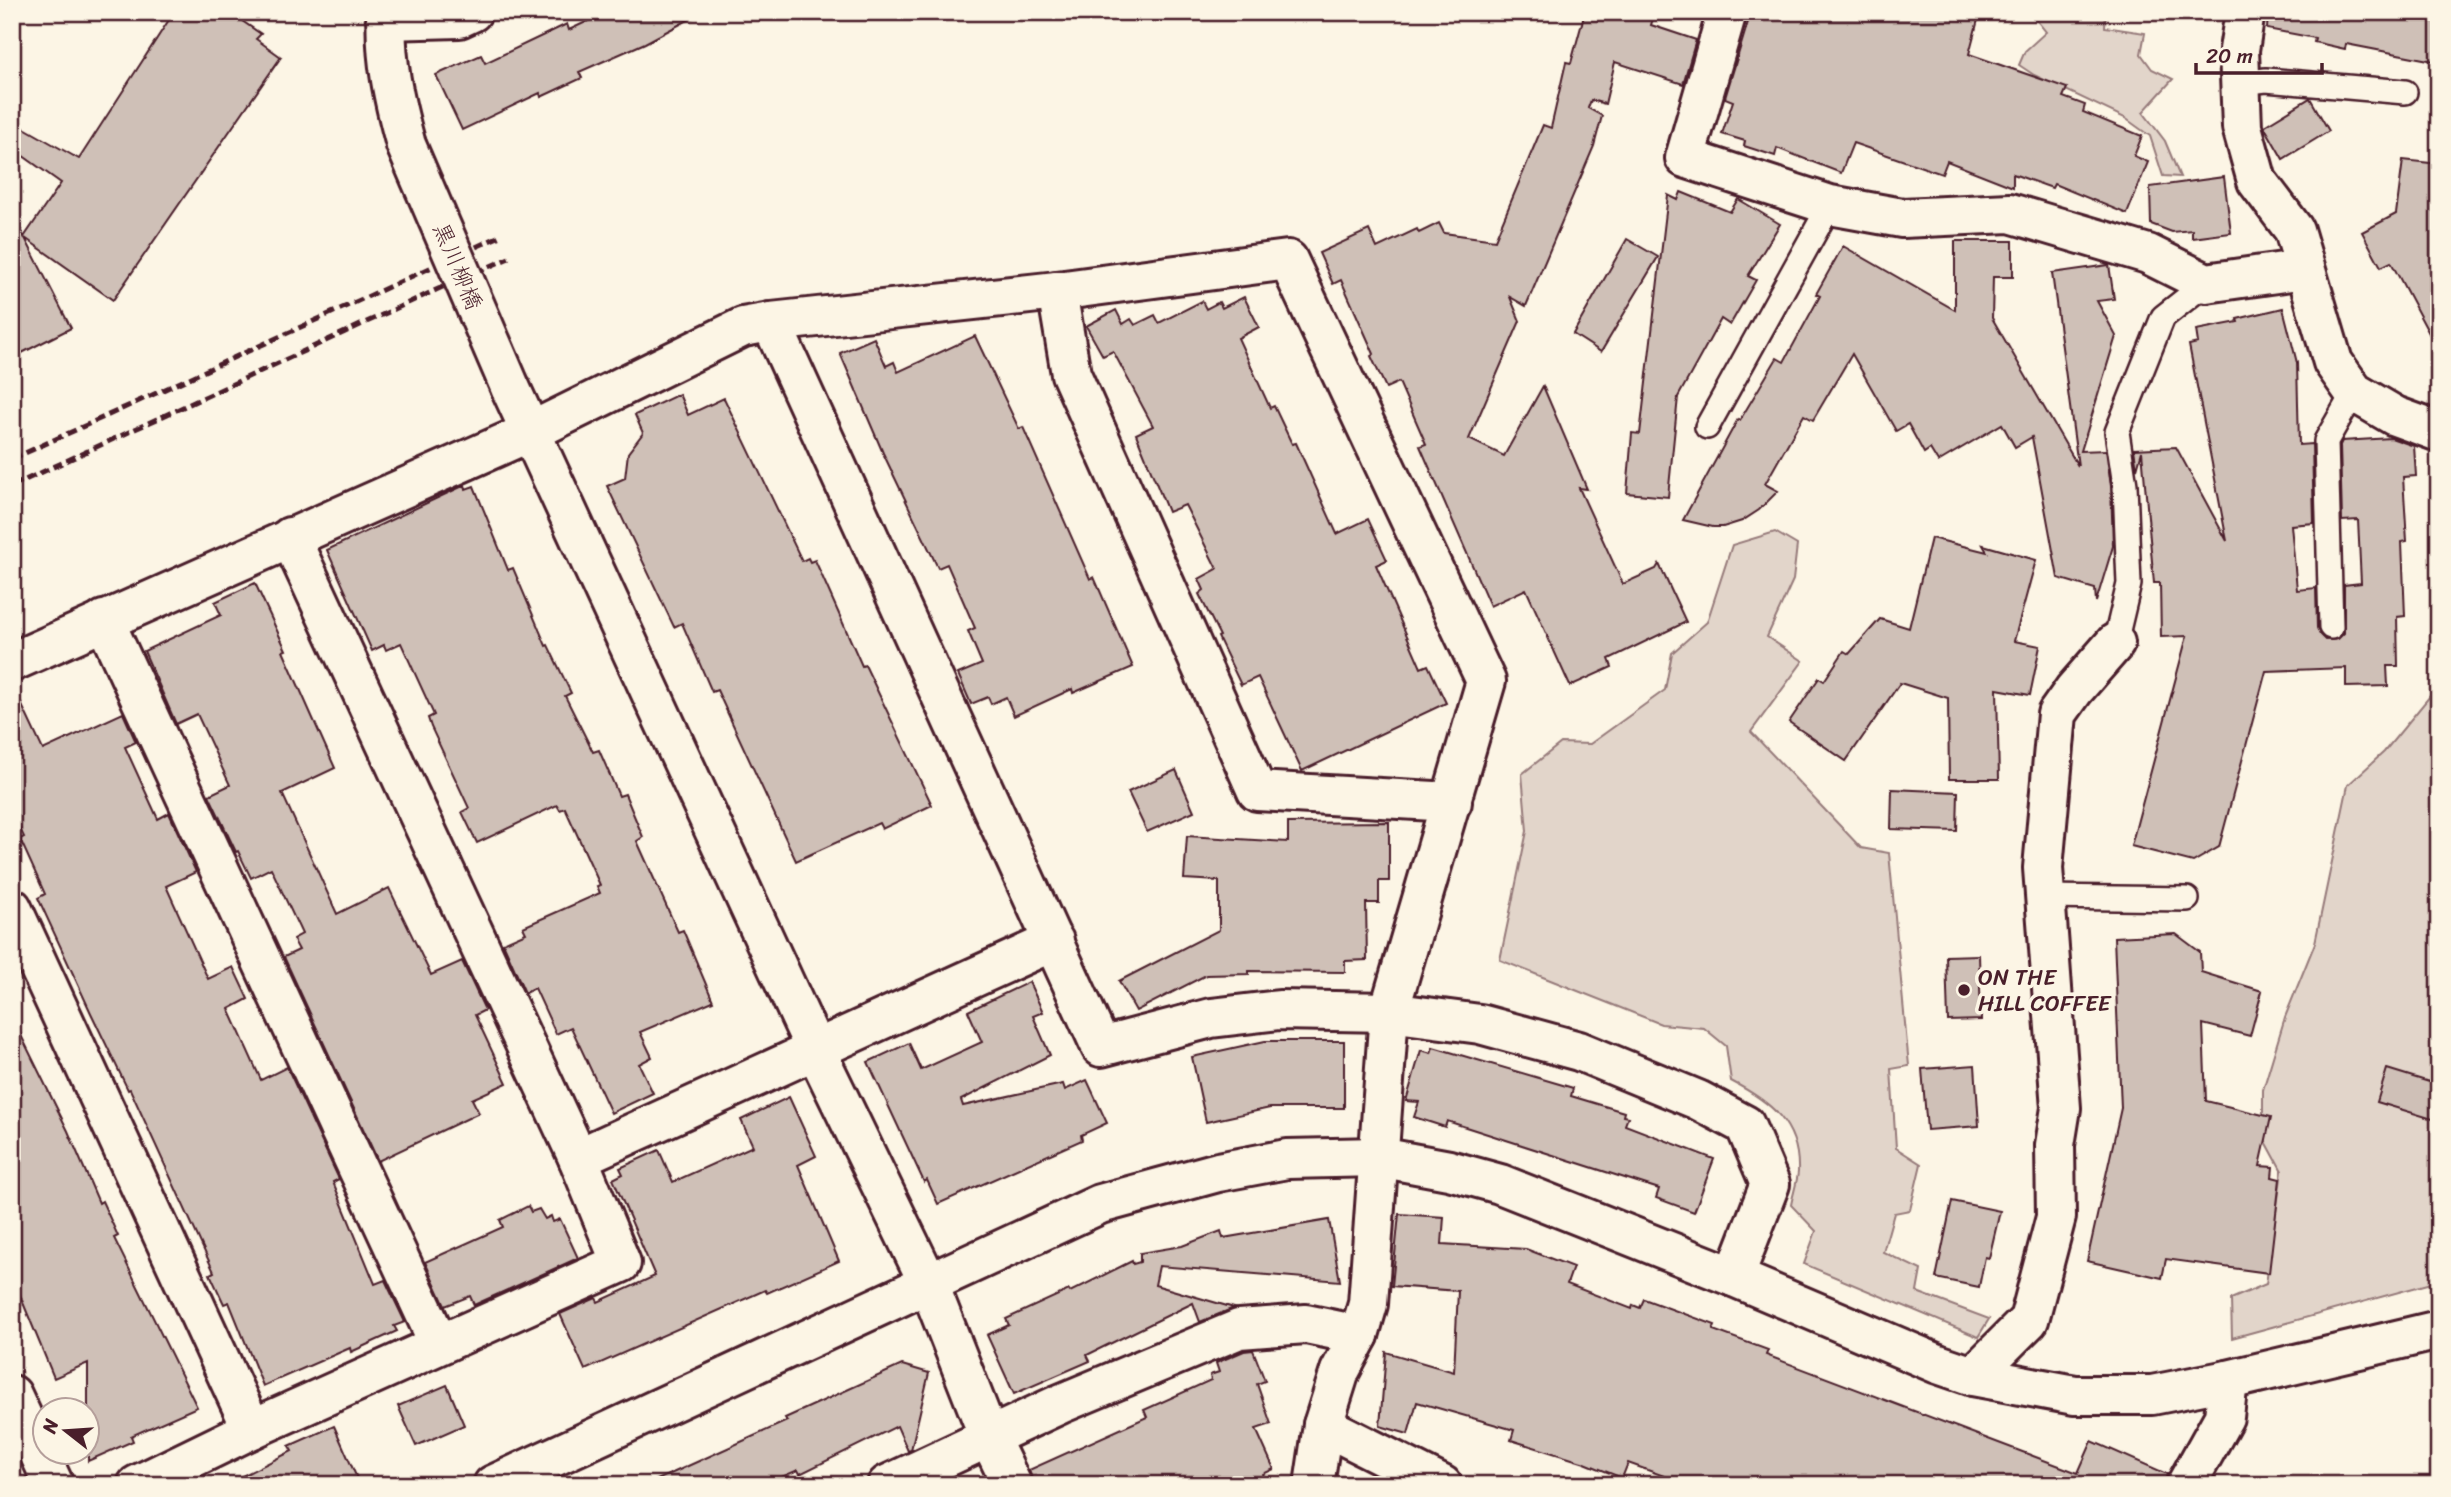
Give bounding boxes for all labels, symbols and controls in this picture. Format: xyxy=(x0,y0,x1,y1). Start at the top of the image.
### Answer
scale bar xyxy=(2196,32,2322,76)
text: 20 m xyxy=(2206,37,2253,75)
street label: 黒川柳橋 xyxy=(421,216,494,317)
place label: ON THE HILL COFFEE xyxy=(1978,957,2112,1024)
marker: ON THE HILL COFFEE xyxy=(1956,982,1972,998)
north arrow xyxy=(32,1396,102,1466)
text: N xyxy=(32,1414,68,1438)

